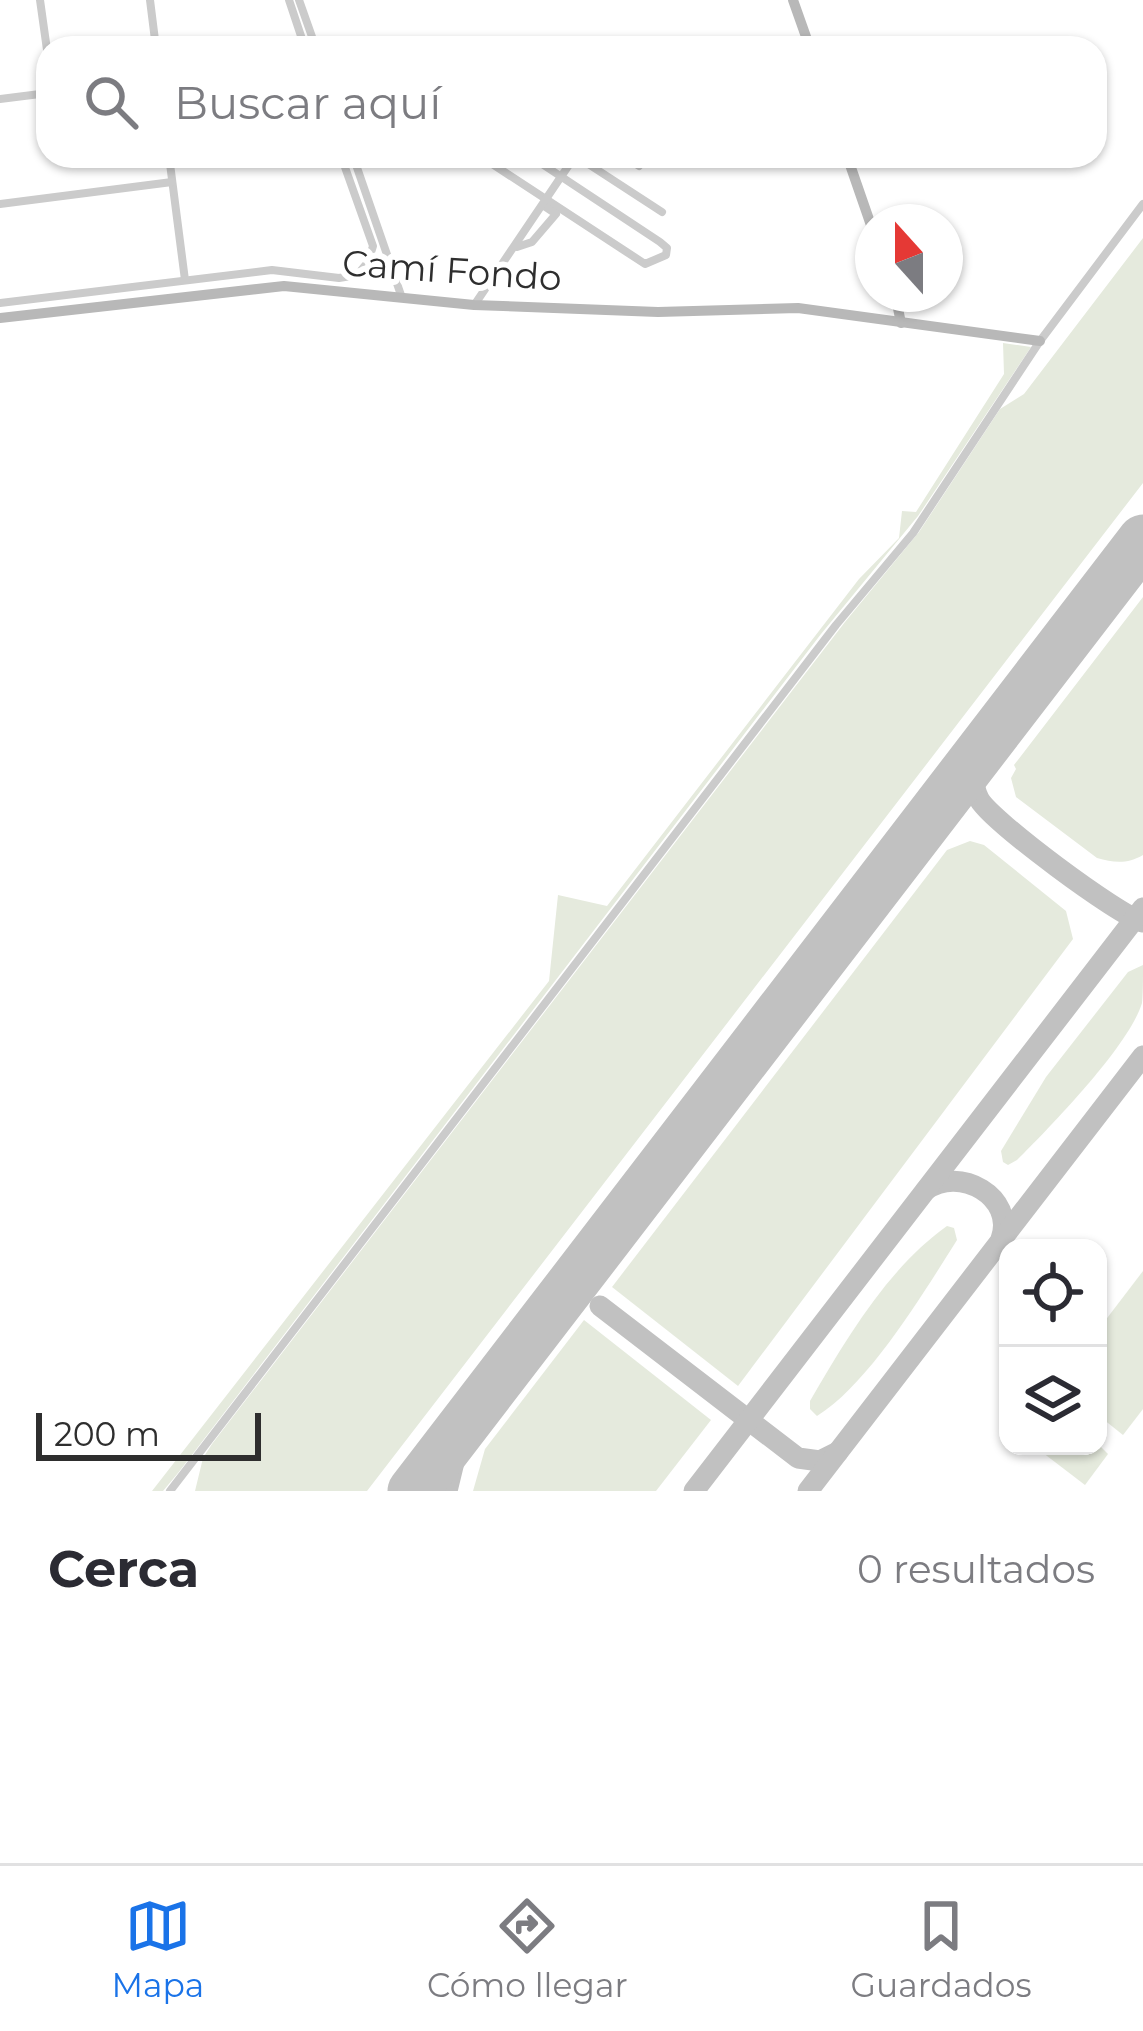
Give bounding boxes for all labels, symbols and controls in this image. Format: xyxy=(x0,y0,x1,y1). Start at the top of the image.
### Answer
search box xyxy=(36,36,1107,168)
icon: search xyxy=(78,69,144,135)
text: Buscar aquí xyxy=(174,75,441,130)
north arrow xyxy=(855,204,963,312)
street label: Camí Fondo xyxy=(341,240,563,300)
map controls xyxy=(999,1239,1107,1455)
button: locate xyxy=(999,1239,1107,1347)
button: layers xyxy=(999,1347,1107,1455)
scale bar xyxy=(36,1407,261,1460)
text: 200 m xyxy=(54,1414,160,1454)
text: Cerca xyxy=(48,1538,199,1600)
text: 0 resultados xyxy=(857,1545,1095,1593)
tab: Mapa xyxy=(111,1893,204,2005)
tab: Cómo llegar xyxy=(427,1893,628,2005)
tab: Guardados xyxy=(851,1893,1032,2005)

